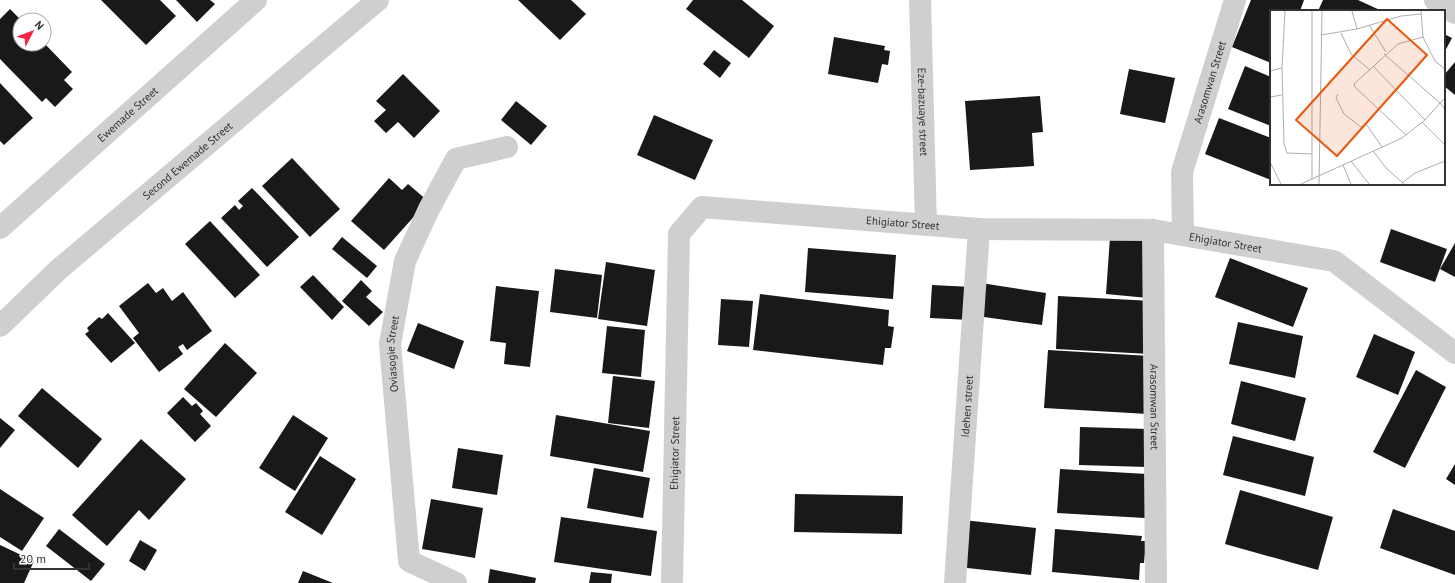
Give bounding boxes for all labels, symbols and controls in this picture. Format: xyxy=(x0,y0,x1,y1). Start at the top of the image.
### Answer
inset map xyxy=(1270,10,1445,185)
north arrow xyxy=(12,12,52,52)
text: N xyxy=(32,18,47,33)
street label: Arasomwan Street xyxy=(1190,39,1229,125)
street label: Eze-bazuaye street xyxy=(915,68,931,157)
street label: Ewemade Street xyxy=(94,83,161,145)
street label: Second Ewemade Street xyxy=(140,119,235,203)
street label: Ehigiator Street xyxy=(866,213,940,233)
street label: Ehigiator Street xyxy=(1188,229,1263,256)
street label: Oviasogie Street xyxy=(383,314,402,393)
street label: Arasomwan Street xyxy=(1147,364,1162,450)
street label: Idehen street xyxy=(958,375,976,438)
street label: Ehigiator Street xyxy=(667,416,682,490)
scale bar xyxy=(14,545,89,571)
text: 20 m xyxy=(20,551,46,566)

